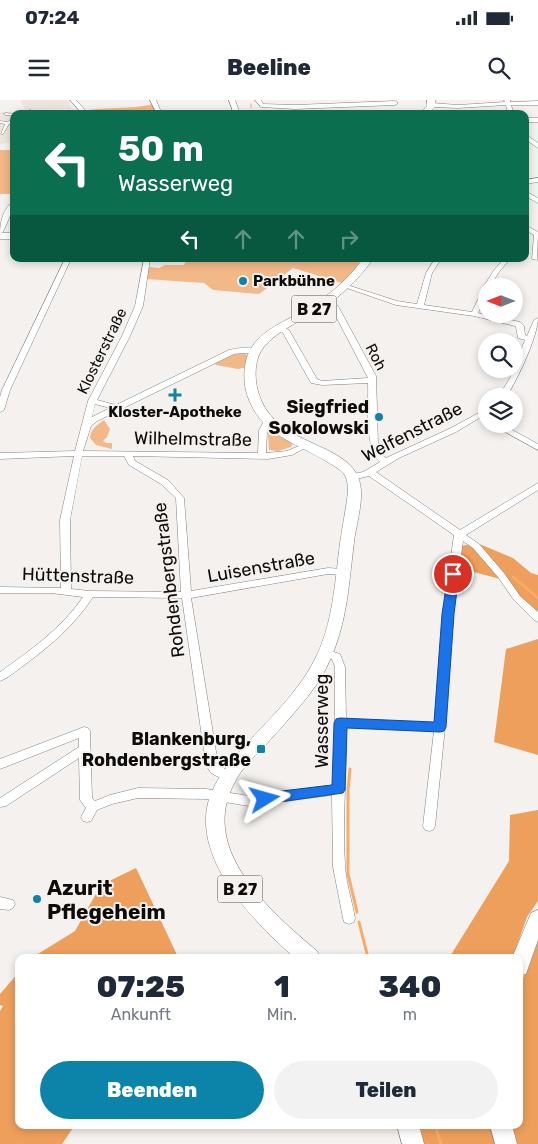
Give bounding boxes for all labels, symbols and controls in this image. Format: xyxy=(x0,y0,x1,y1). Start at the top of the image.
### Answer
text: 07:24 xyxy=(25,6,80,29)
icon: menu xyxy=(25,54,53,82)
text: Beeline xyxy=(227,54,311,81)
icon: search xyxy=(485,54,513,82)
text: 50 m xyxy=(118,128,204,170)
icon: left xyxy=(35,130,100,195)
text: Wasserweg xyxy=(118,170,233,197)
icon: left xyxy=(176,225,204,253)
icon: ahead xyxy=(229,225,257,253)
icon: ahead xyxy=(282,225,310,253)
icon: right xyxy=(335,225,363,253)
place label: Parkbühne xyxy=(253,272,335,290)
marker: Parkbühne xyxy=(237,275,249,287)
north arrow xyxy=(478,278,522,322)
map controls xyxy=(478,278,523,433)
road number: B 27 xyxy=(292,295,336,322)
street label: Klosterstraße xyxy=(73,305,131,397)
button: search xyxy=(478,333,523,378)
street label: Roh xyxy=(362,341,390,373)
button: layers xyxy=(478,388,523,433)
marker: Kloster-Apotheke xyxy=(169,389,181,401)
place label: Siegfried Sokolowski xyxy=(269,396,369,439)
street label: Welfenstraße xyxy=(358,397,466,467)
place label: Kloster-Apotheke xyxy=(108,403,242,421)
marker: Siegfried Sokolowski xyxy=(373,411,385,423)
street label: Wilhelmstraße xyxy=(134,427,252,451)
street label: Rohdenbergstraße xyxy=(149,501,189,659)
street label: Luisenstraße xyxy=(206,547,316,587)
pin xyxy=(432,553,474,595)
icon: arrive xyxy=(439,560,467,588)
street label: Hüttenstraße xyxy=(22,563,134,589)
street label: Wasserweg xyxy=(311,674,333,768)
place label: Blankenburg, Rohdenbergstraße xyxy=(82,728,251,771)
marker: Blankenburg, Rohdenbergstraße xyxy=(255,743,267,755)
position arrow xyxy=(238,772,290,824)
place label: Azurit Pflegeheim xyxy=(47,875,166,924)
road number: B 27 xyxy=(218,876,262,902)
marker: Azurit Pflegeheim xyxy=(31,893,43,905)
text: 07:25 xyxy=(97,969,185,1005)
text: 1 xyxy=(274,969,290,1005)
text: 340 xyxy=(379,969,441,1005)
text: Ankunft xyxy=(111,1005,171,1024)
text: Min. xyxy=(267,1005,297,1024)
text: m xyxy=(403,1005,417,1024)
button: Beenden xyxy=(40,1061,264,1119)
button: Teilen xyxy=(274,1061,498,1119)

